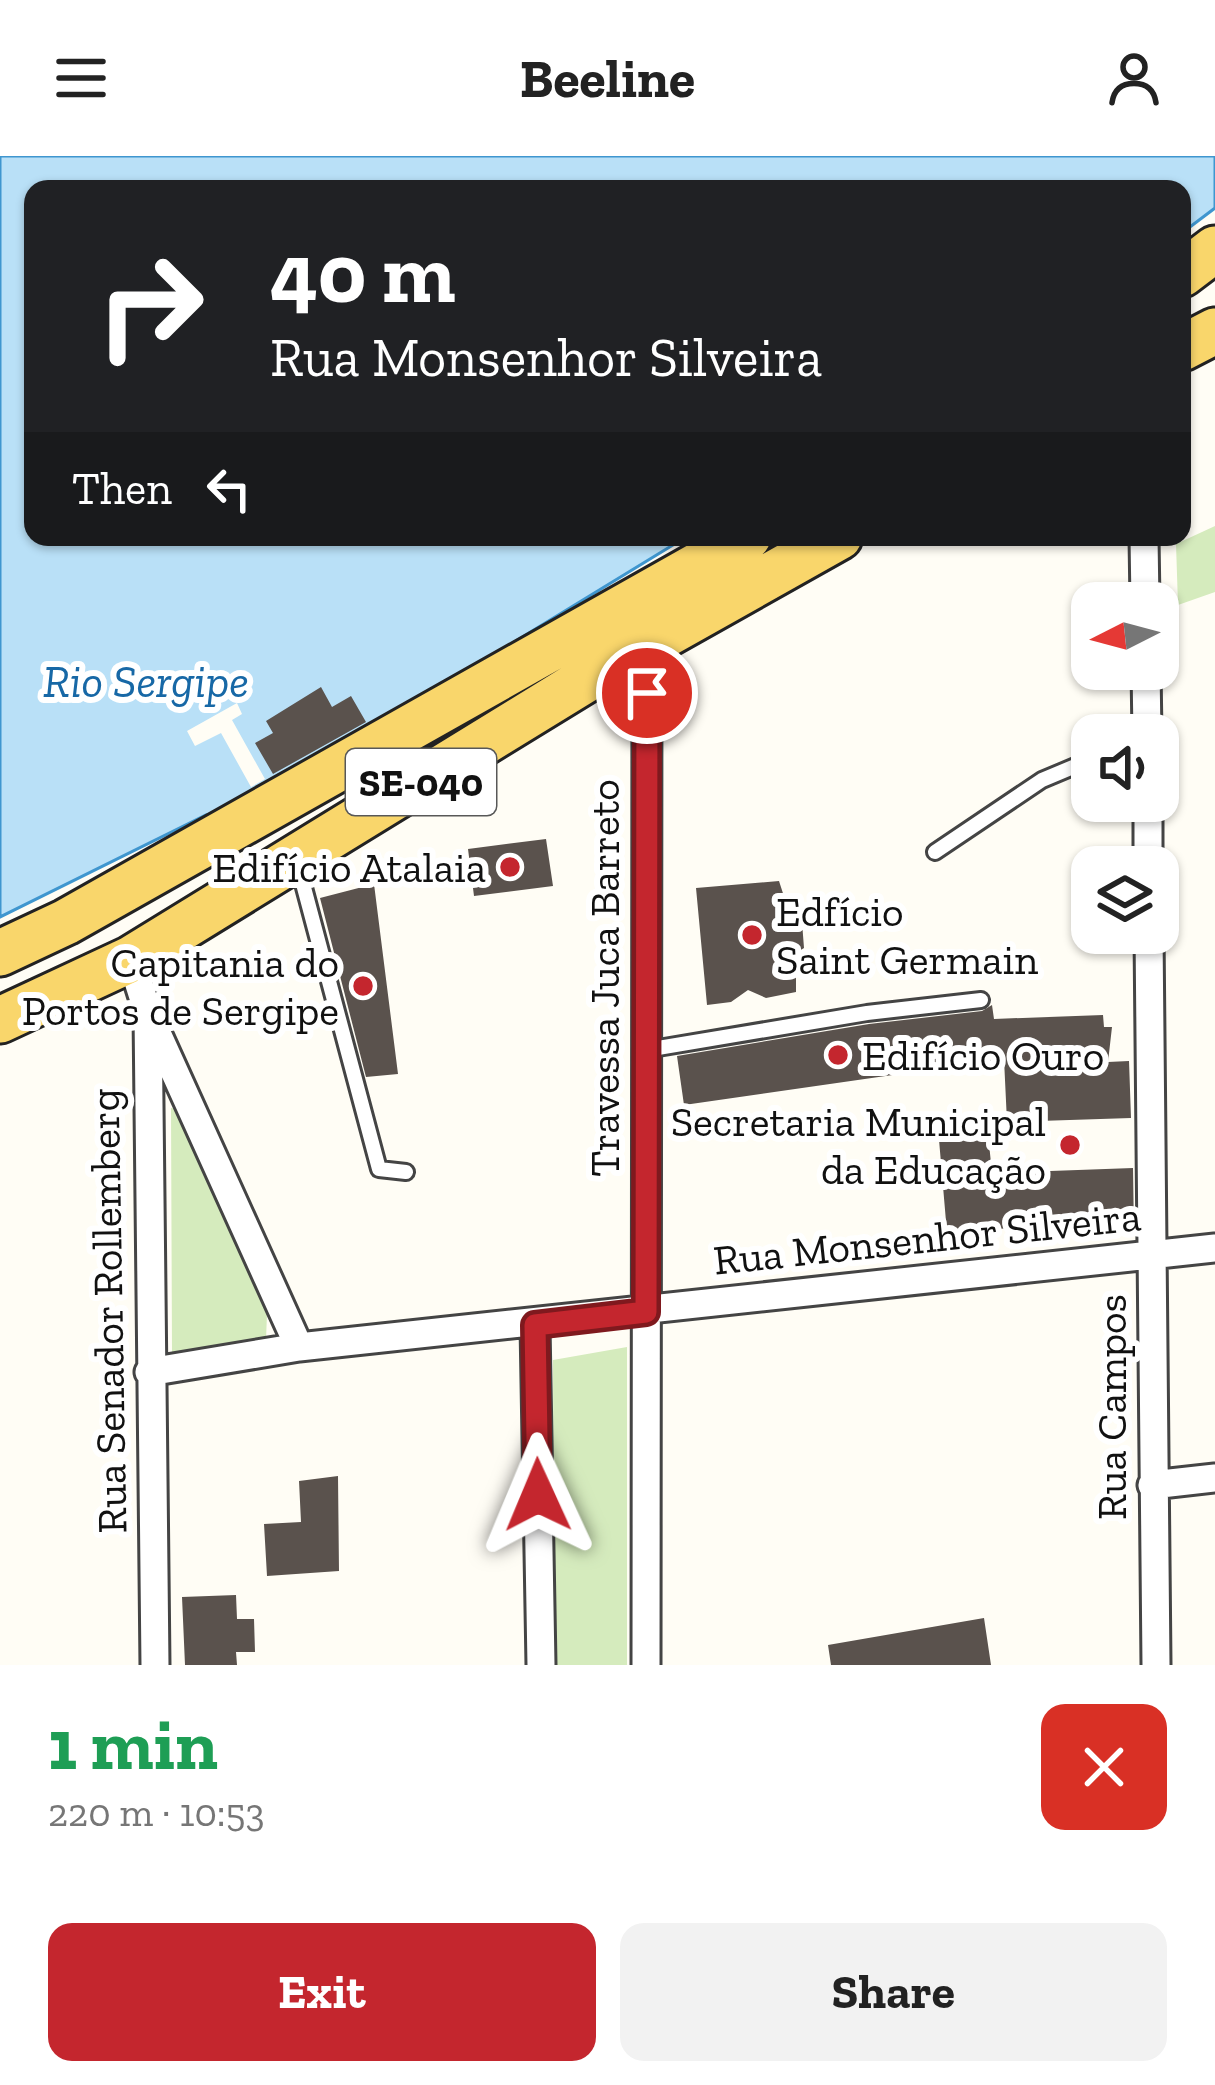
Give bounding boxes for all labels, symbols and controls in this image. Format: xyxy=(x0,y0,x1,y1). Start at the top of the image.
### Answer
icon: menu xyxy=(48,45,114,111)
icon: person xyxy=(1101,45,1167,111)
text: Beeline xyxy=(520,46,695,111)
text: 40 m xyxy=(270,223,456,324)
icon: right xyxy=(72,228,228,384)
text: Rua Monsenhor Silveira xyxy=(270,325,822,390)
icon: left xyxy=(196,456,262,522)
text: Then xyxy=(72,462,172,516)
north arrow xyxy=(1071,582,1179,690)
map controls xyxy=(1071,582,1179,954)
pin xyxy=(596,642,698,744)
water label: Rio Sergipe xyxy=(43,655,249,709)
icon: arrive xyxy=(614,660,680,726)
button: sound xyxy=(1071,714,1179,822)
road number: SE-040 xyxy=(346,749,496,815)
street label: Travessa Juca Barreto xyxy=(579,779,630,1177)
place label: Edifício Atalaia xyxy=(212,842,486,893)
button: layers xyxy=(1071,846,1179,954)
marker: Edifício Atalaia xyxy=(497,854,523,880)
place label: Edfício Saint Germain xyxy=(776,886,1038,985)
marker: Edfício Saint Germain xyxy=(739,922,765,948)
place label: Capitania do Portos de Sergipe xyxy=(22,937,339,1036)
marker: Capitania do Portos de Sergipe xyxy=(350,973,376,999)
place label: Edifício Ouro xyxy=(862,1030,1104,1081)
marker: Edifício Ouro xyxy=(825,1042,851,1068)
street label: Rua Senador Rollemberg xyxy=(79,1088,137,1534)
place label: Secretaria Municipal da Educação xyxy=(671,1096,1046,1195)
marker: Secretaria Municipal da Educação xyxy=(1057,1132,1083,1158)
street label: Rua Monsenhor Silveira xyxy=(711,1190,1143,1286)
street label: Rua Campos xyxy=(1086,1294,1137,1520)
position arrow xyxy=(475,1432,601,1558)
text: 1 min xyxy=(48,1701,218,1787)
button: close xyxy=(1041,1704,1167,1830)
text: 220 m · 10:53 xyxy=(48,1789,265,1836)
button: Exit xyxy=(48,1923,596,2061)
button: Share xyxy=(620,1923,1167,2061)

